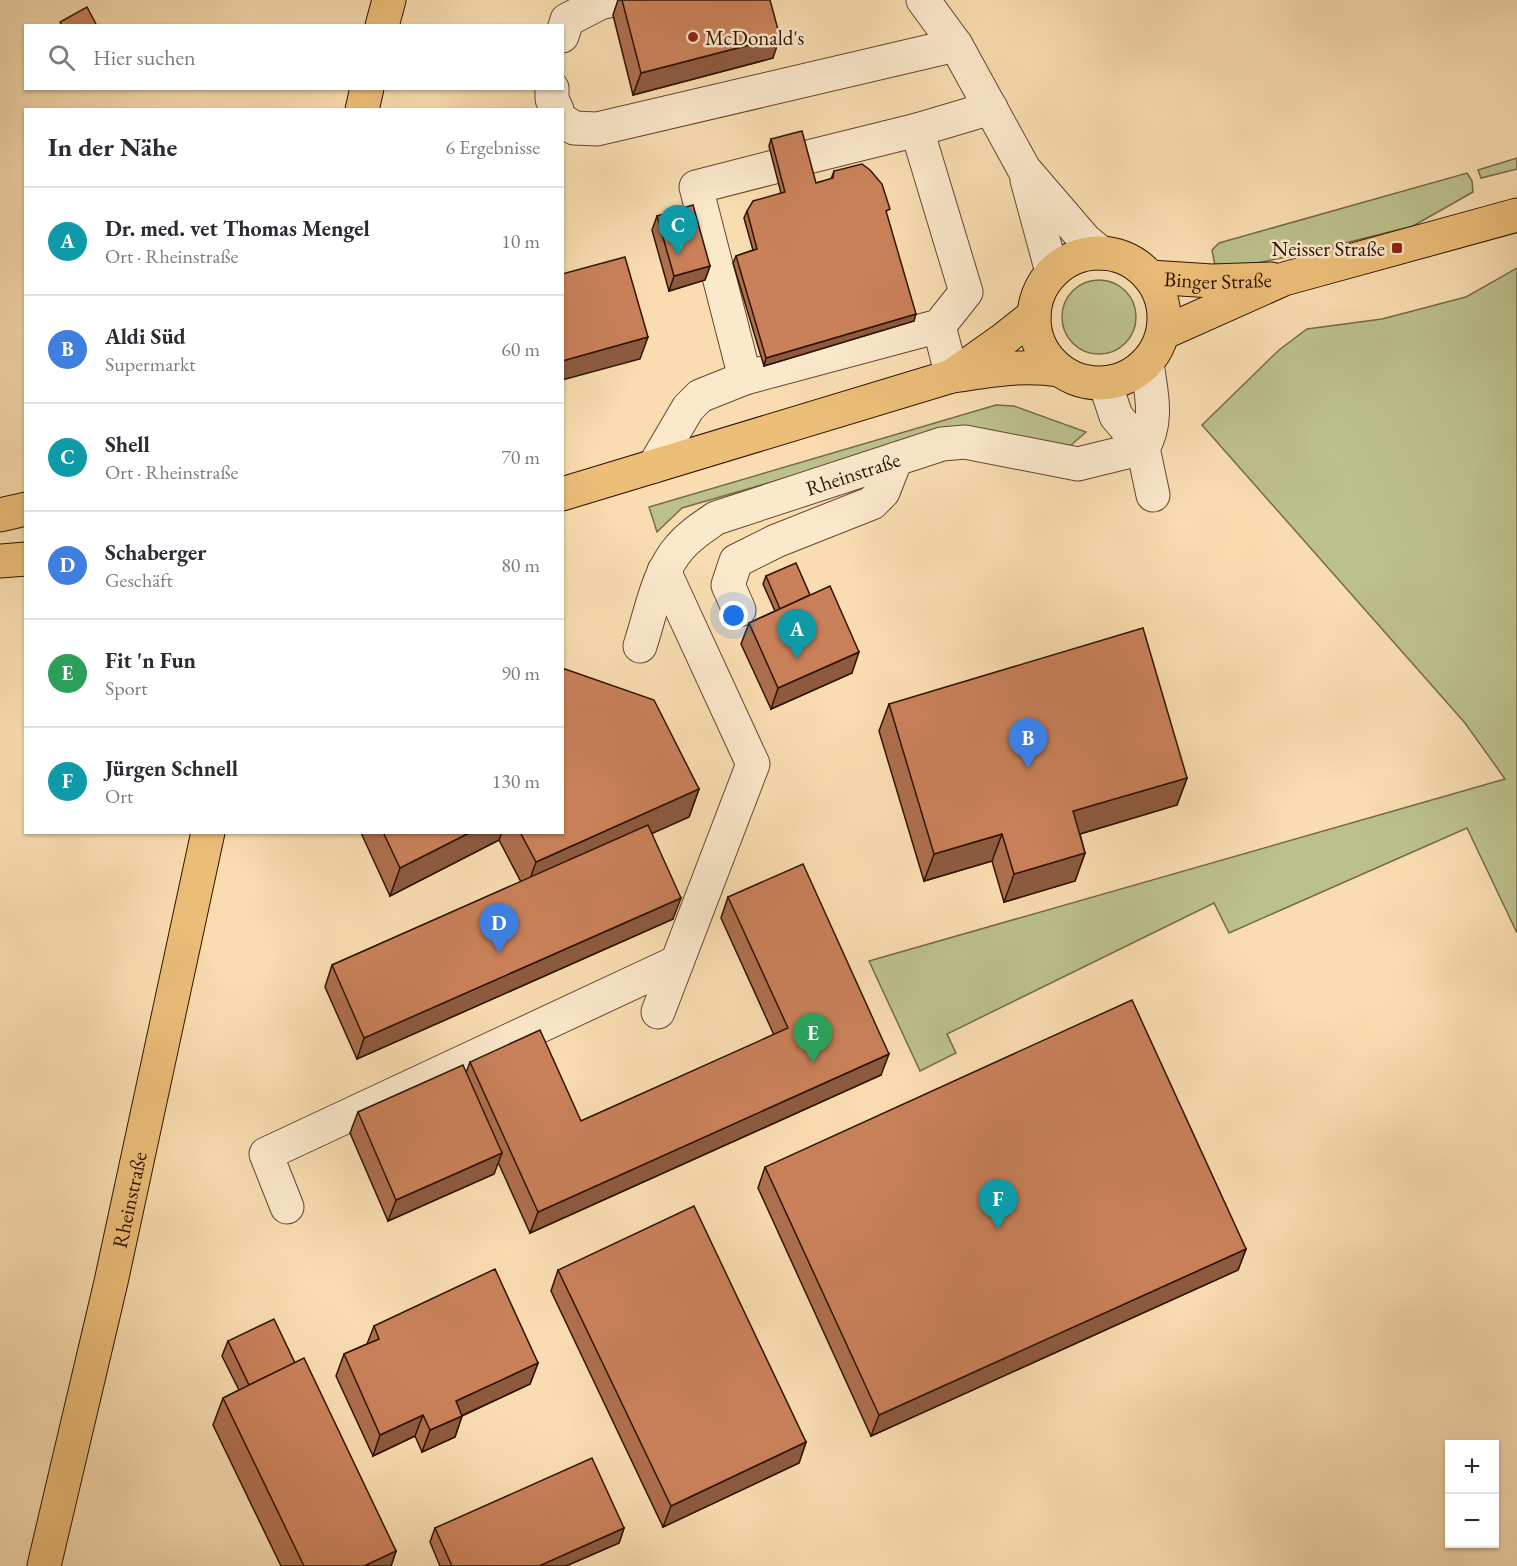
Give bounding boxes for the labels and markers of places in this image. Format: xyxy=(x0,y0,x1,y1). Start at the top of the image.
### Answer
place label: McDonald's xyxy=(705,24,805,51)
marker: McDonald's xyxy=(686,30,700,44)
pin: C xyxy=(658,206,698,255)
place label: Neisser Straße xyxy=(1272,235,1385,262)
marker: Neisser Straße xyxy=(1390,241,1404,255)
pin: A xyxy=(778,610,816,659)
pin: B xyxy=(1008,718,1048,768)
pin: D xyxy=(480,904,518,953)
pin: E xyxy=(794,1014,832,1063)
pin: F xyxy=(978,1180,1018,1229)

